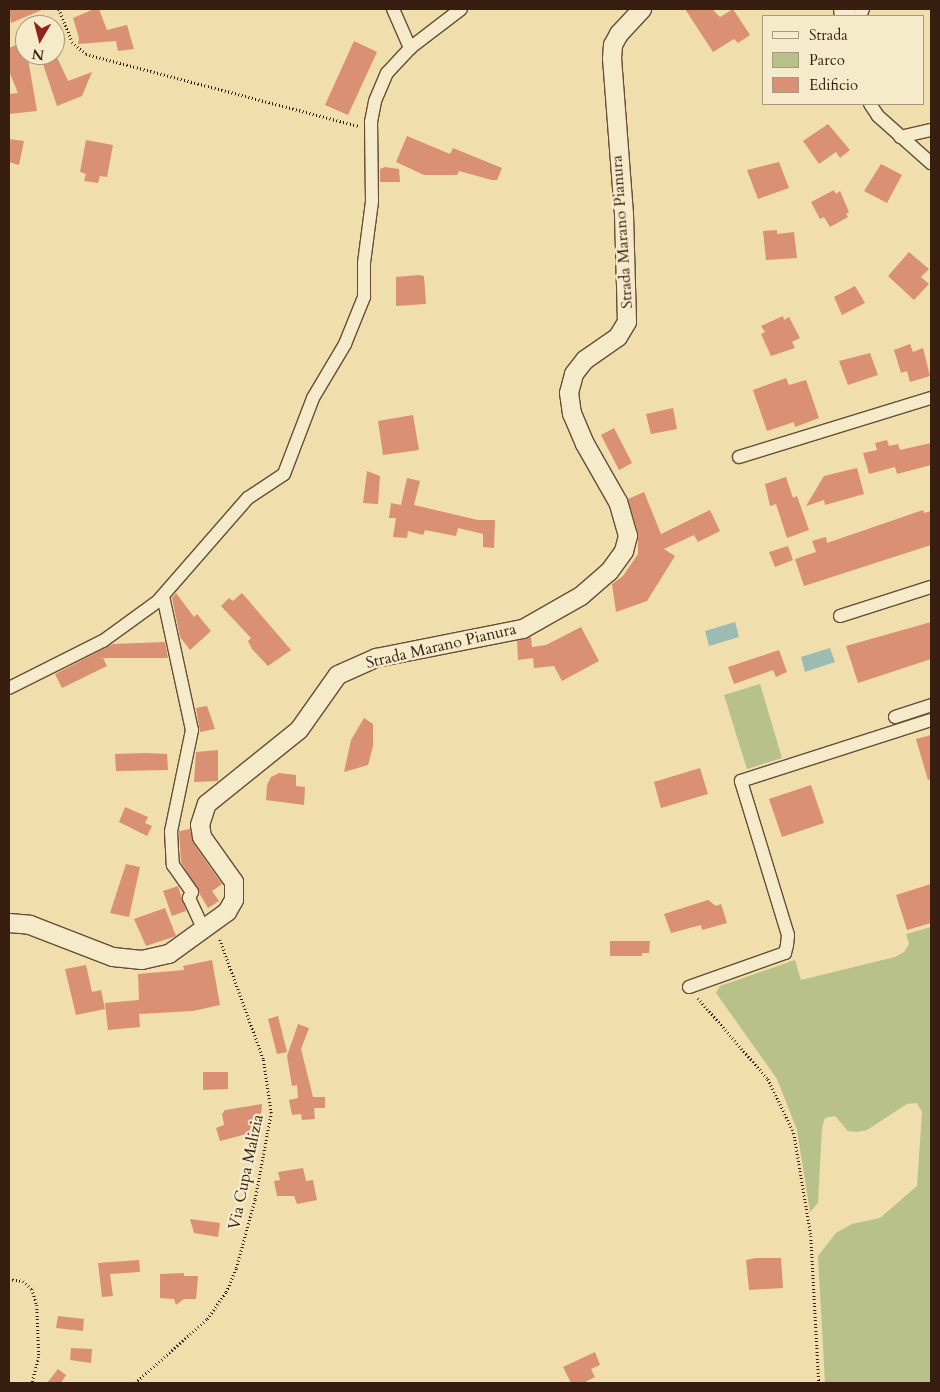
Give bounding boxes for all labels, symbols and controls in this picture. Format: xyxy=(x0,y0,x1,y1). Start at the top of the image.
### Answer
north arrow xyxy=(15,15,65,65)
legend xyxy=(762,15,925,105)
text: Strada xyxy=(809,25,848,45)
text: N xyxy=(31,44,45,65)
text: Parco xyxy=(809,50,845,70)
text: Edificio xyxy=(809,75,858,95)
street label: Strada Marano Pianura xyxy=(607,155,637,309)
street label: Strada Marano Pianura xyxy=(364,619,518,673)
street label: Via Cupa Malizia xyxy=(224,1113,268,1231)

